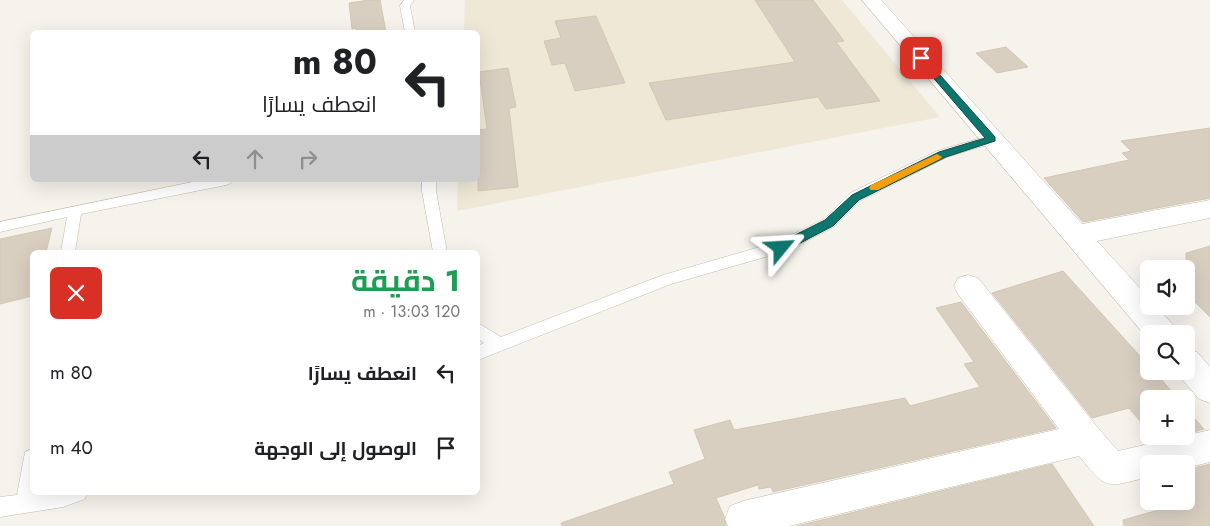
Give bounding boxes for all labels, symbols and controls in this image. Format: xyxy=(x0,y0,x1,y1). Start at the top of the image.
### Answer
text: 80 m xyxy=(293,37,377,87)
pin xyxy=(900,37,942,79)
icon: arrive xyxy=(907,44,935,72)
icon: left xyxy=(395,50,460,115)
text: انعطف يسارًا xyxy=(262,88,377,120)
icon: left xyxy=(188,145,216,173)
icon: ahead xyxy=(241,145,269,173)
icon: right xyxy=(294,145,322,173)
position arrow xyxy=(754,221,806,273)
text: 1 دقيقة xyxy=(351,259,460,302)
map controls xyxy=(1140,260,1195,510)
button: sound xyxy=(1140,260,1195,315)
button: close xyxy=(50,267,102,319)
text: 120 m · 13:03 xyxy=(363,300,460,323)
button: search xyxy=(1140,325,1195,380)
text: 80 m xyxy=(50,359,92,386)
icon: left xyxy=(432,359,460,387)
text: انعطف يسارًا xyxy=(308,360,417,387)
button: + xyxy=(1140,390,1195,445)
text: 40 m xyxy=(50,434,93,461)
icon: arrive xyxy=(432,434,460,462)
text: الوصول إلى الوجهة xyxy=(254,435,417,462)
button: − xyxy=(1140,455,1195,510)

